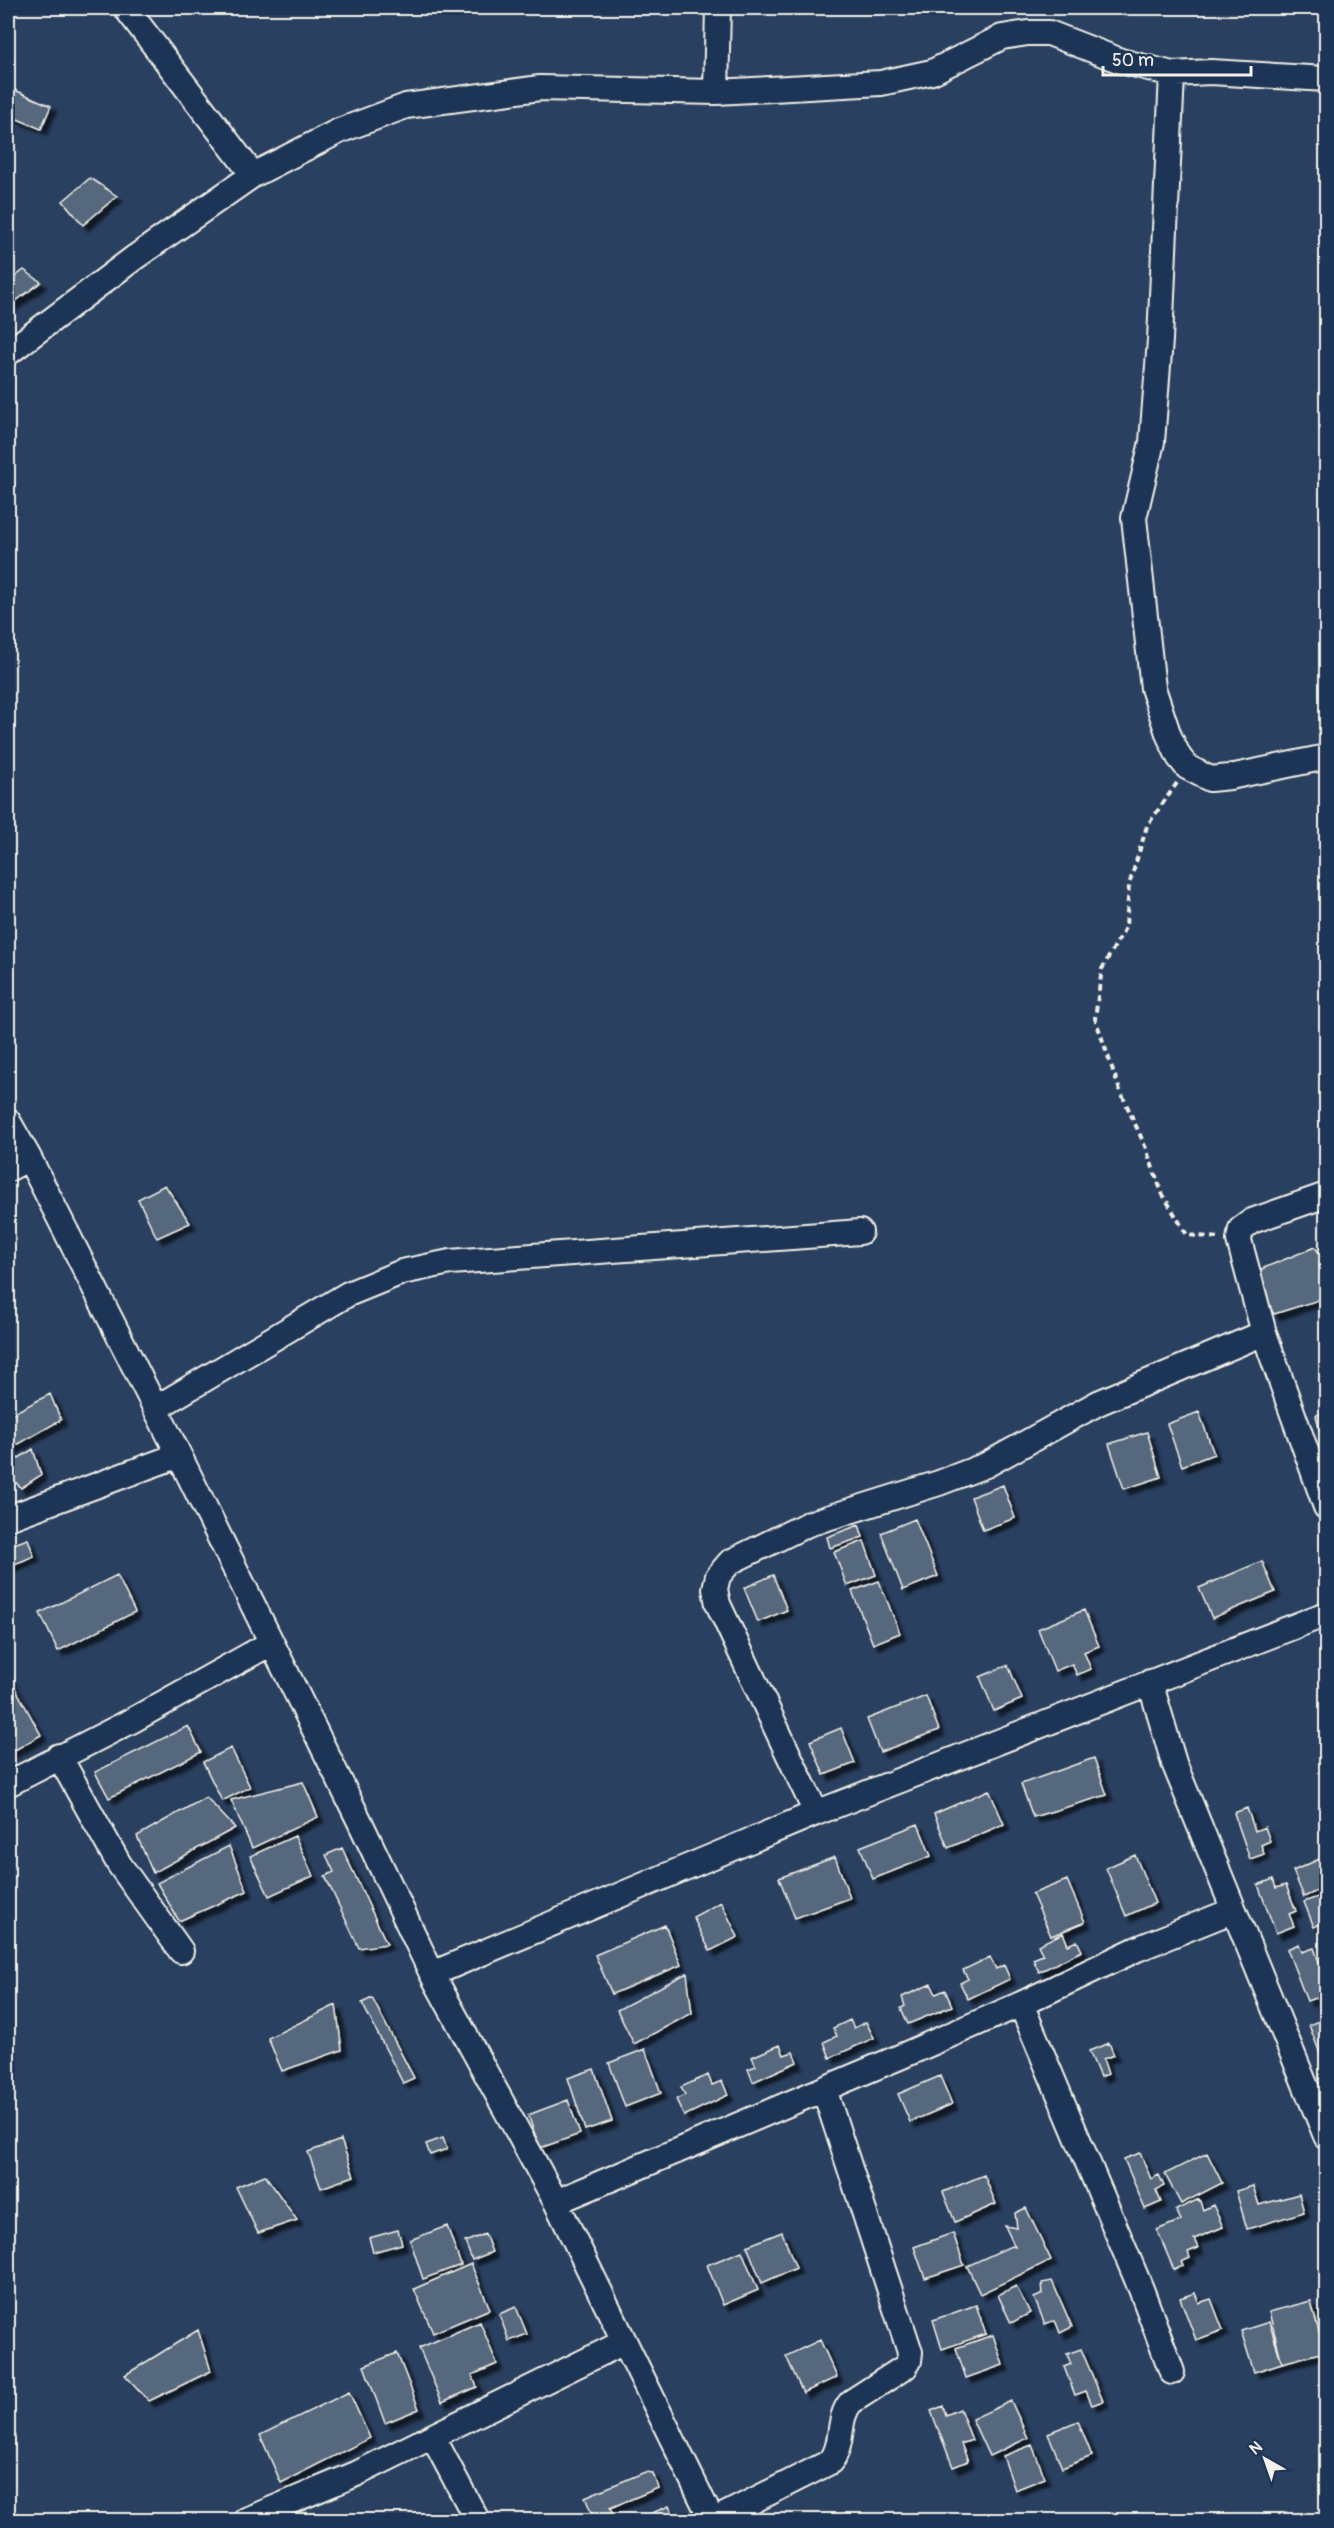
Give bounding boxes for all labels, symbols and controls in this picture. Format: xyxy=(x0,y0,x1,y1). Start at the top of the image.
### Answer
scale bar xyxy=(1103,39,1252,77)
text: 50 m xyxy=(1112,49,1154,72)
north arrow xyxy=(1235,2429,1295,2489)
text: N xyxy=(1245,2437,1267,2459)

